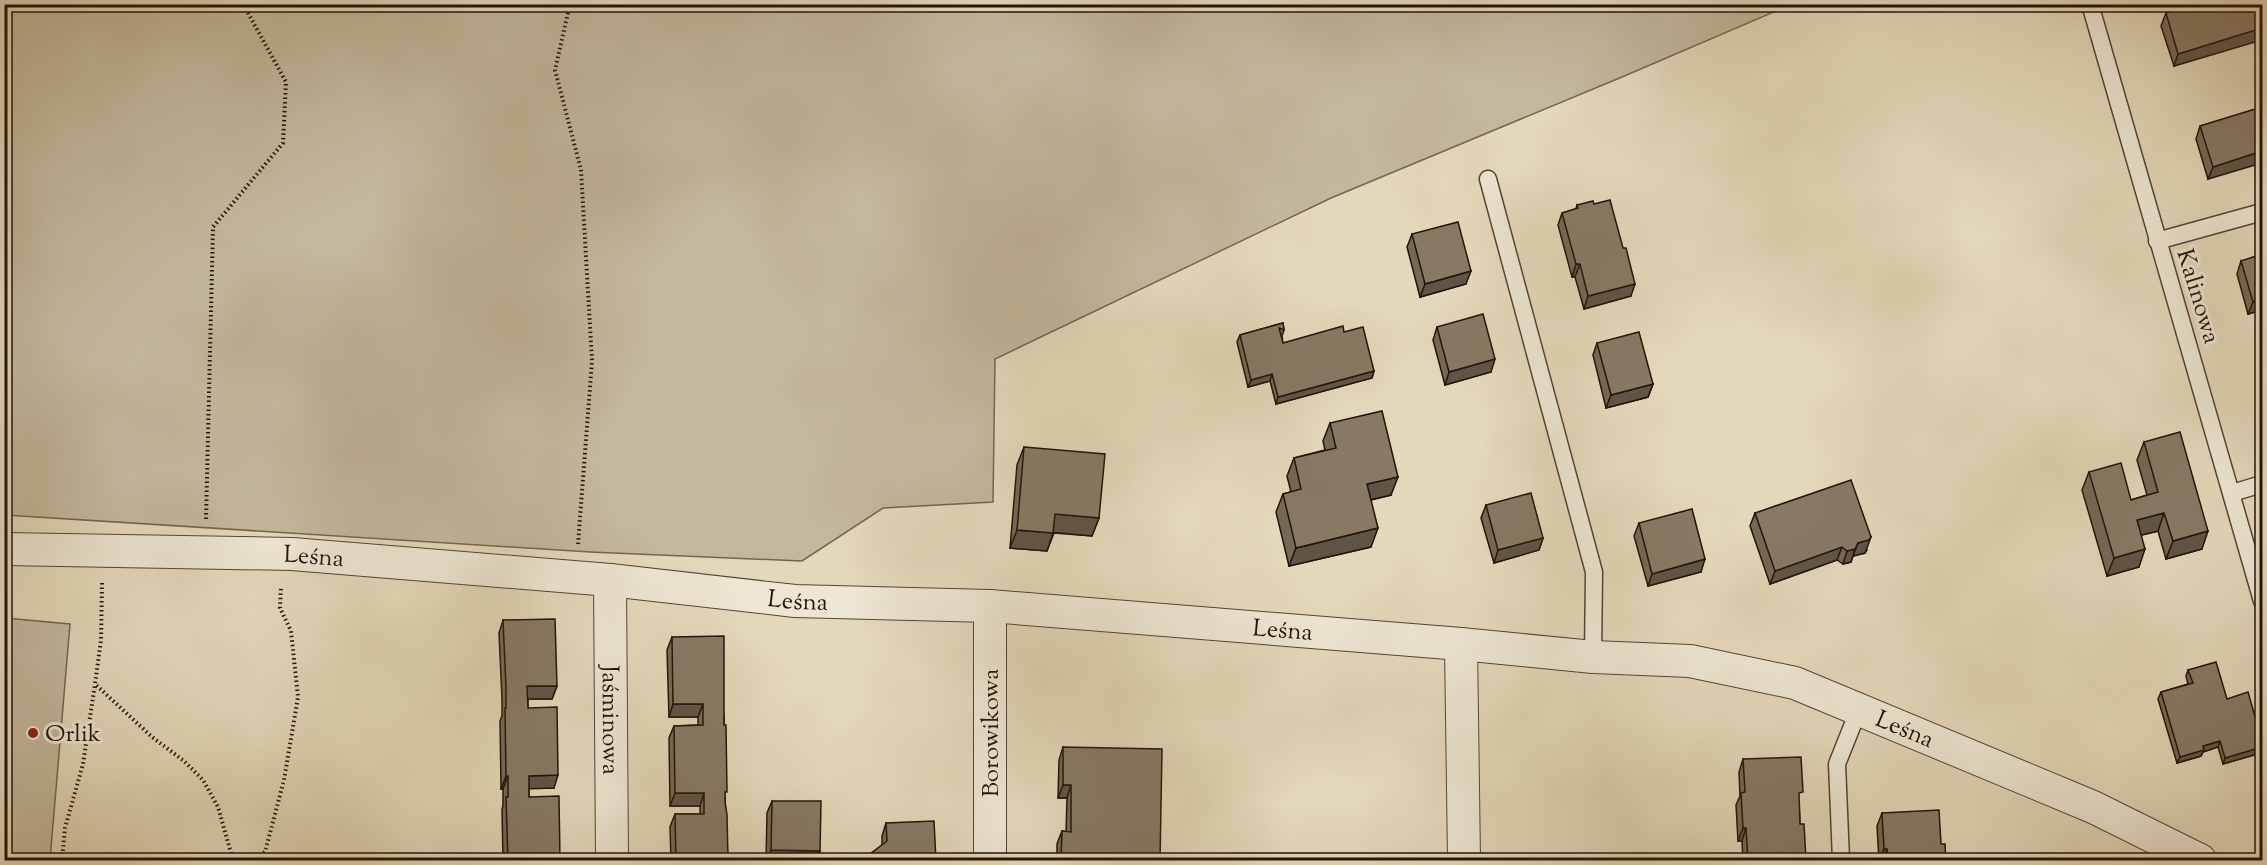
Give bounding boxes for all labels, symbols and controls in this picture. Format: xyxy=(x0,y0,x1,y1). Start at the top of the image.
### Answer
street label: Kalinowa xyxy=(2167,245,2228,348)
street label: Leśna xyxy=(283,539,345,577)
street label: Leśna xyxy=(766,583,828,621)
street label: Leśna xyxy=(1251,612,1314,651)
street label: Jaśminowa xyxy=(592,663,626,775)
street label: Borowikowa xyxy=(975,669,1009,797)
street label: Leśna xyxy=(1870,703,1939,758)
place label: Orlik xyxy=(45,718,101,752)
marker: Orlik xyxy=(26,726,40,740)

